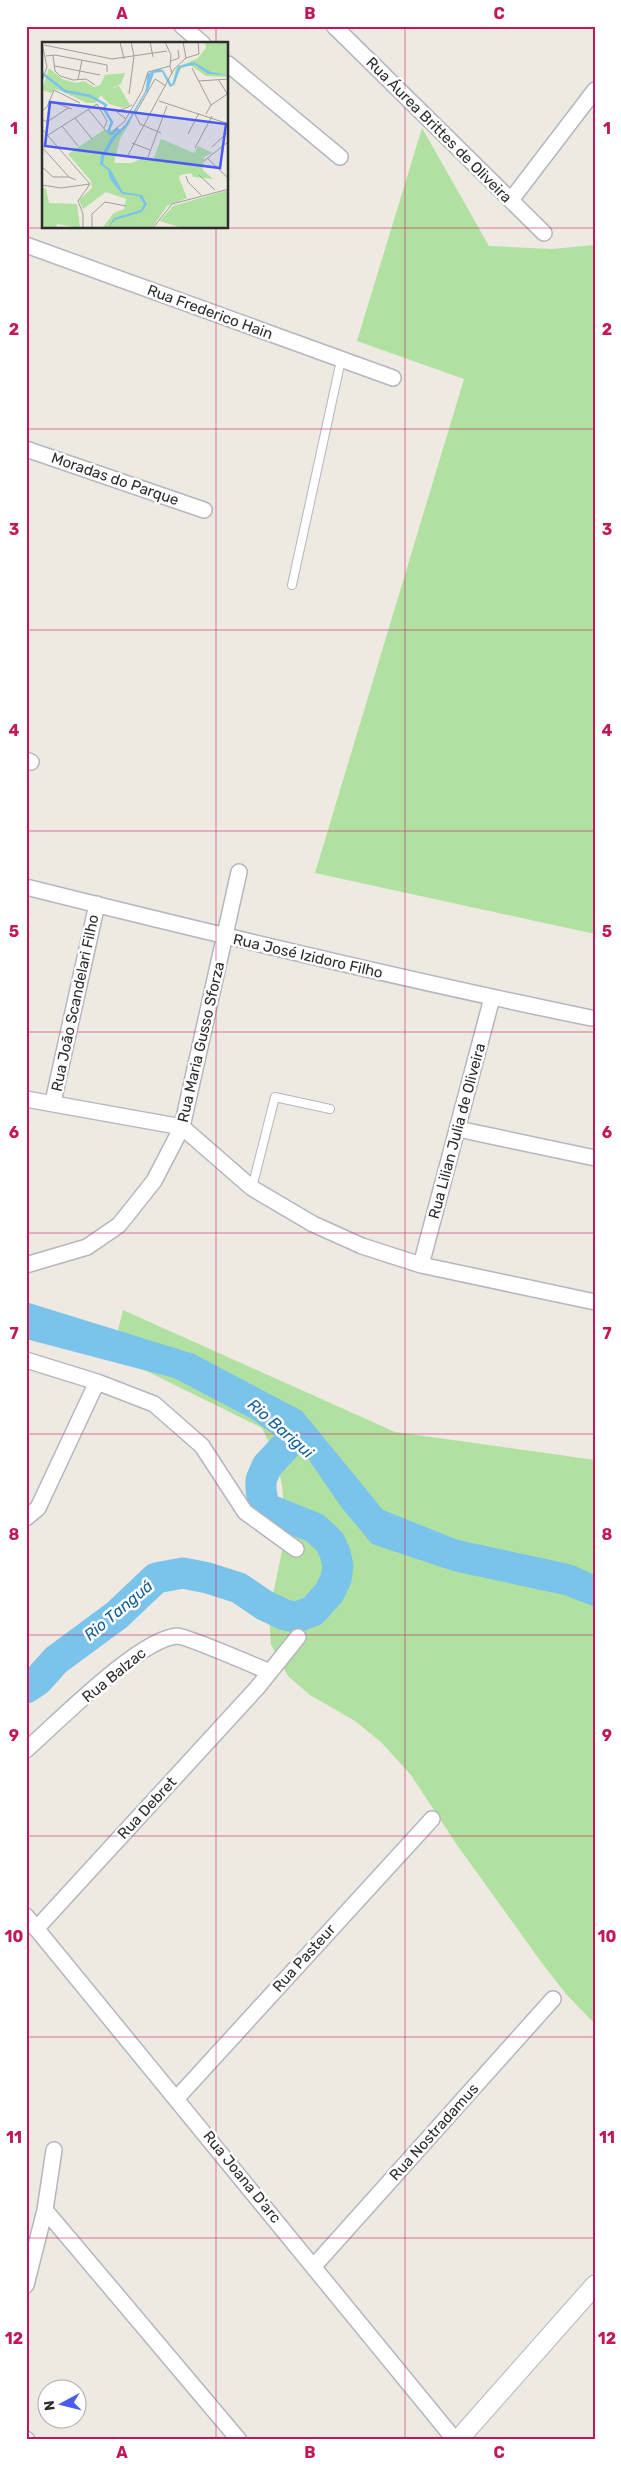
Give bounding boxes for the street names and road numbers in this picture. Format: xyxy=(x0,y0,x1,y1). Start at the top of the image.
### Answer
street label: Rua Áurea Brittes de Oliveira xyxy=(362,53,516,207)
street label: Rua Frederico Hain xyxy=(145,281,275,343)
street label: Moradas do Parque xyxy=(49,449,181,509)
street label: Rua João Scandelari Filho xyxy=(47,913,103,1093)
street label: Rua José Izidoro Filho xyxy=(231,930,385,982)
street label: Rua Maria Gusso Sforza xyxy=(174,960,228,1124)
street label: Rua Lilian Julia de Oliveira xyxy=(425,1041,489,1221)
street label: Rua Balzac xyxy=(78,1644,150,1706)
street label: Rua Debret xyxy=(114,1773,180,1843)
street label: Rua Pasteur xyxy=(269,1920,339,1996)
street label: Rua Nostradamus xyxy=(386,2079,483,2184)
street label: Rua Joana D'arc xyxy=(199,2127,285,2227)

